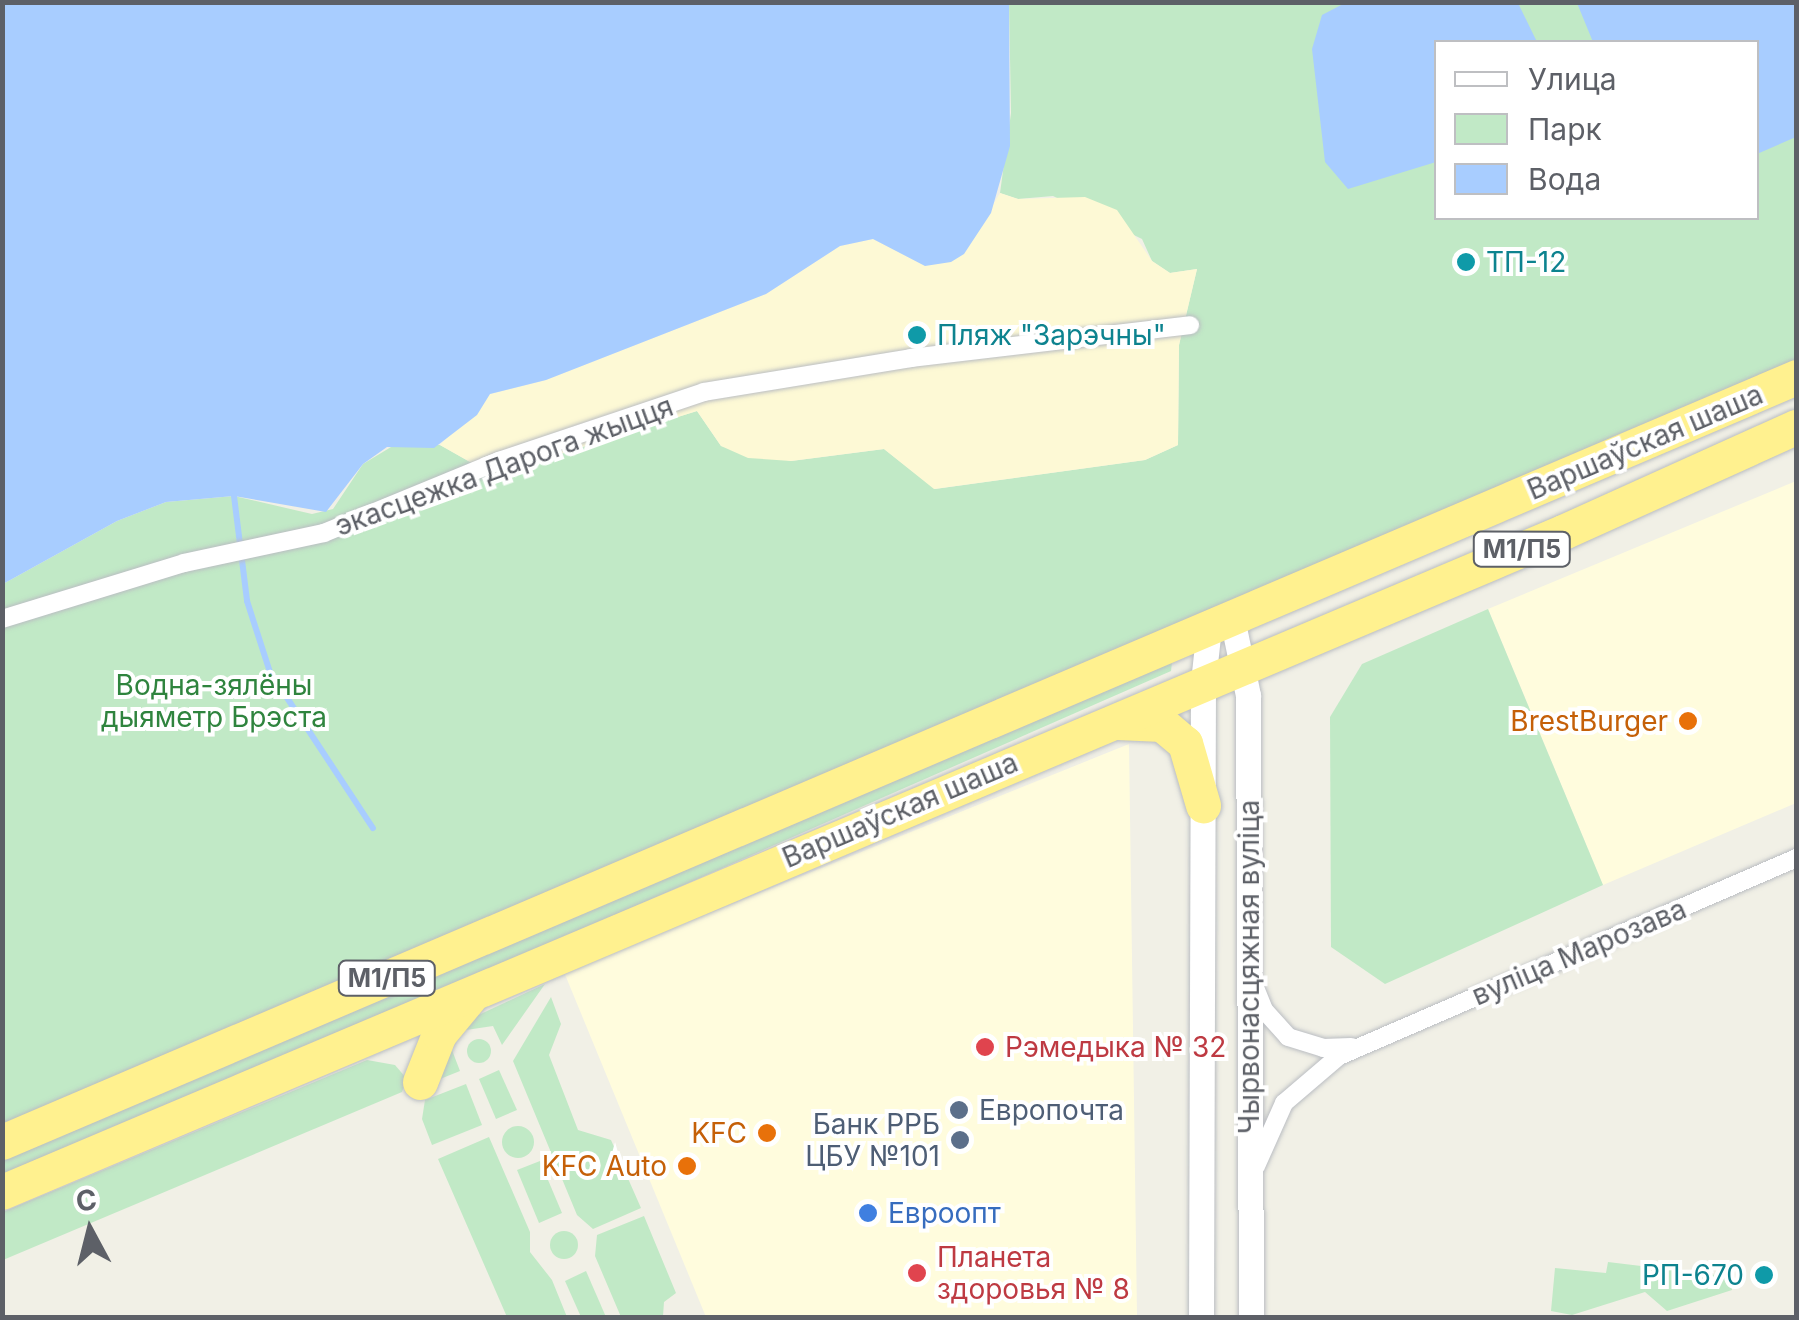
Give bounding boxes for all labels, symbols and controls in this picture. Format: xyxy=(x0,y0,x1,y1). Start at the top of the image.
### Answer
legend xyxy=(1434,40,1759,220)
text: Улица xyxy=(1528,61,1617,97)
text: Парк xyxy=(1528,111,1602,147)
text: Вода xyxy=(1528,161,1601,197)
place label: ТП-12 xyxy=(1486,245,1566,279)
marker: ТП-12 xyxy=(1455,251,1477,273)
place label: Пляж "Зарэчны" xyxy=(937,318,1166,352)
marker: Пляж "Зарэчны" xyxy=(906,324,928,346)
street label: Варшаўская шаша xyxy=(1522,377,1768,507)
street label: экасцежка Дарога жыцця xyxy=(330,389,678,543)
road number: М1/П5 xyxy=(1472,529,1572,569)
park label: Водна-зялёны дыяметр Брэста xyxy=(101,668,327,734)
place label: BrestBurger xyxy=(1510,704,1668,738)
marker: BrestBurger xyxy=(1677,710,1699,732)
street label: Варшаўская шаша xyxy=(777,745,1023,875)
street label: Чырвонасцяжная вуліца xyxy=(1232,800,1266,1134)
street label: вуліца Марозава xyxy=(1467,892,1691,1012)
road number: М1/П5 xyxy=(337,958,437,998)
place label: Рэмедыка № 32 xyxy=(1005,1030,1226,1064)
marker: Рэмедыка № 32 xyxy=(974,1036,996,1058)
place label: Европочта xyxy=(979,1093,1124,1127)
marker: Европочта xyxy=(948,1099,970,1121)
place label: Банк РРБ ЦБУ №101 xyxy=(805,1107,940,1173)
place label: KFC xyxy=(691,1116,747,1150)
marker: KFC xyxy=(756,1122,778,1144)
marker: Банк РРБ ЦБУ №101 xyxy=(949,1129,971,1151)
place label: KFC Auto xyxy=(542,1149,667,1183)
marker: KFC Auto xyxy=(676,1155,698,1177)
north arrow xyxy=(40,1180,140,1280)
text: С xyxy=(74,1182,99,1218)
place label: Евроопт xyxy=(888,1196,1001,1230)
marker: Евроопт xyxy=(857,1202,879,1224)
place label: Планета здоровья № 8 xyxy=(937,1240,1130,1306)
place label: РП-670 xyxy=(1642,1258,1744,1292)
marker: Планета здоровья № 8 xyxy=(906,1262,928,1284)
marker: РП-670 xyxy=(1753,1264,1775,1286)

